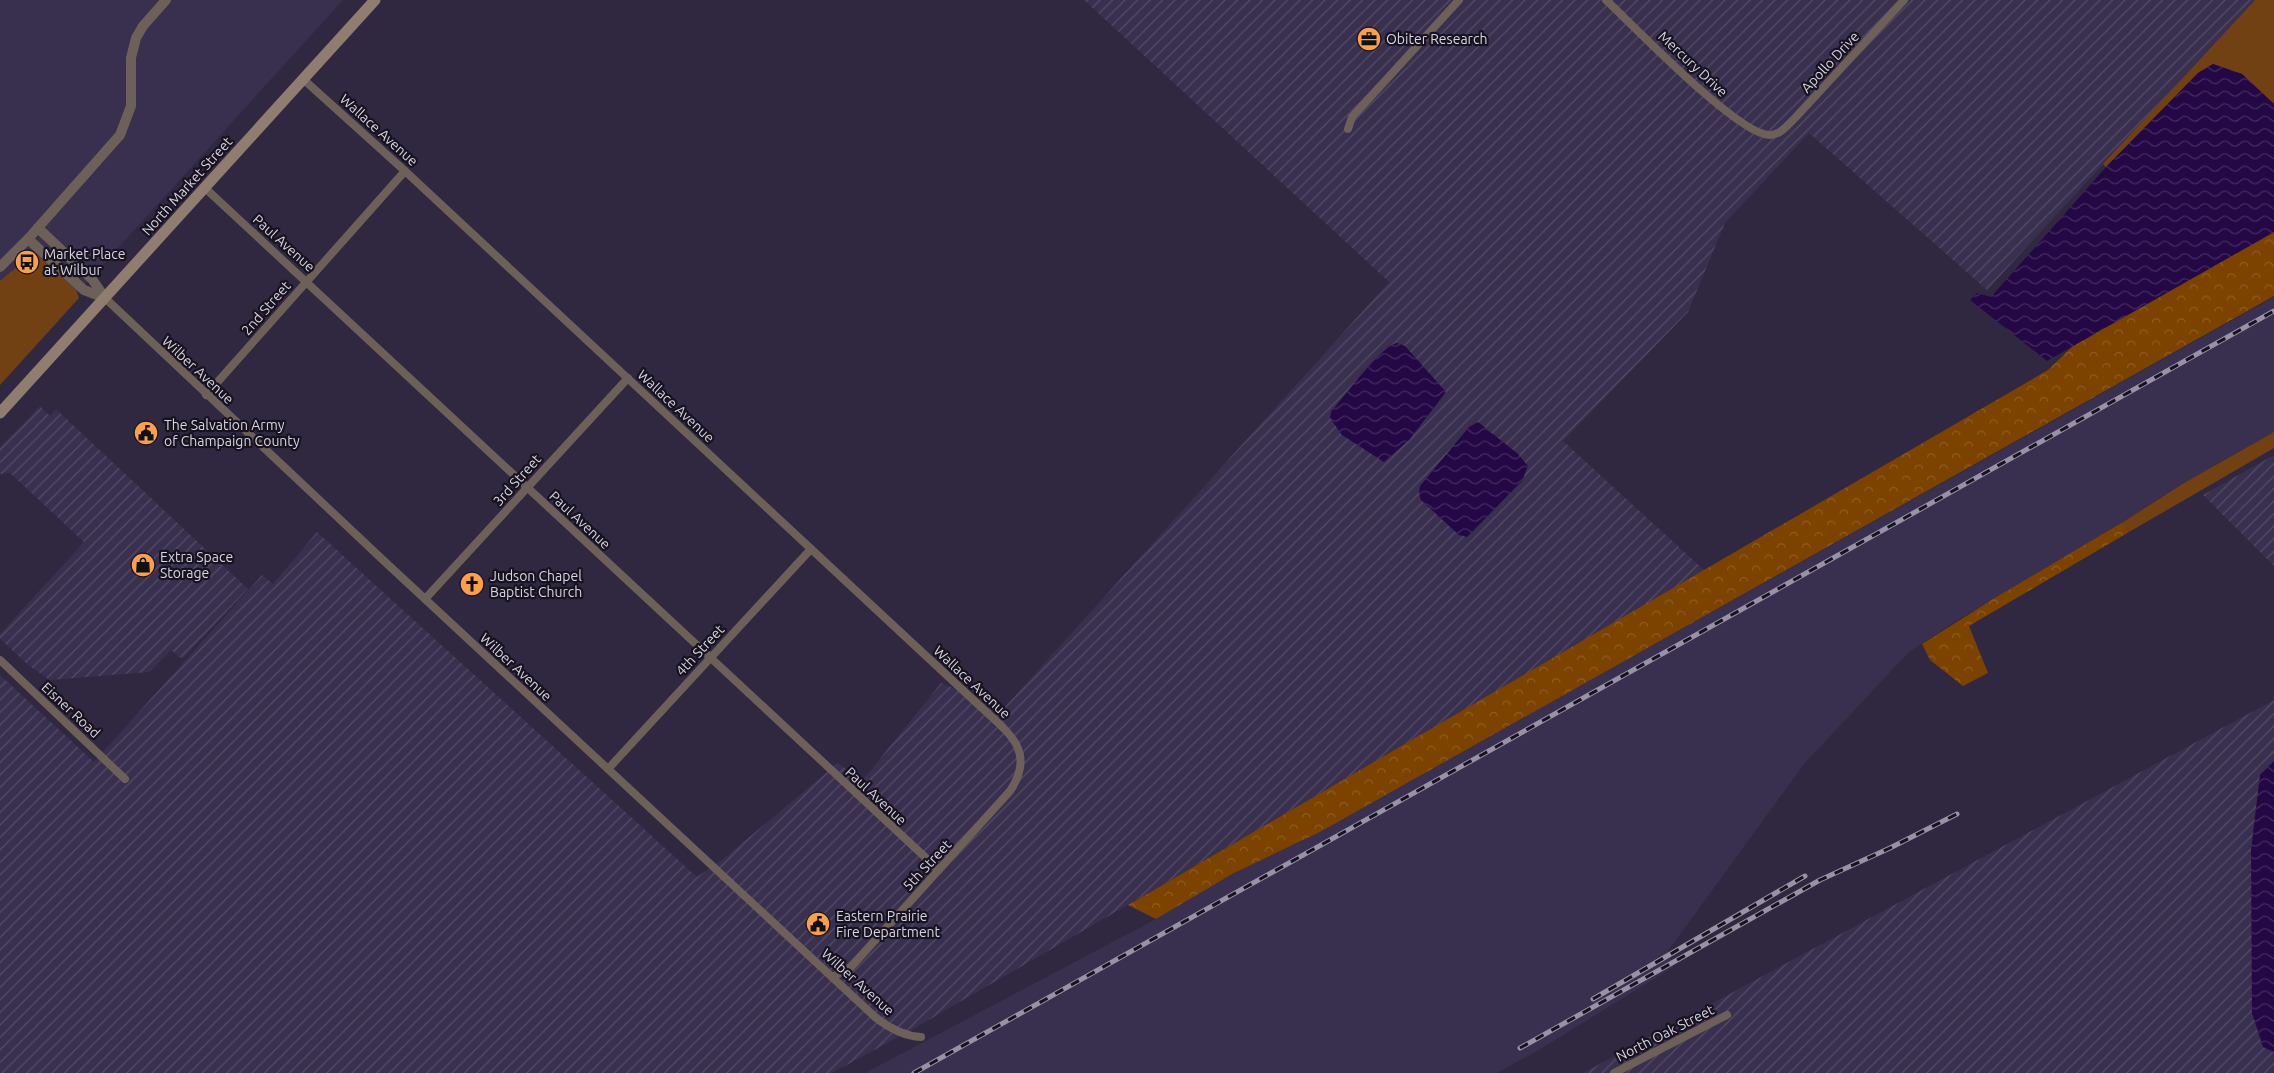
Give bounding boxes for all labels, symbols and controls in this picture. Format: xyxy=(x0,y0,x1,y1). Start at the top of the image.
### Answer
office icon: Obiter Research xyxy=(1356,26,1382,52)
street label: Mercury Drive xyxy=(1655,28,1731,100)
street label: Apollo Drive xyxy=(1798,28,1862,96)
place label: Obiter Research xyxy=(1386,31,1487,47)
street label: Wallace Avenue xyxy=(337,91,421,169)
street label: North Market Street xyxy=(138,133,236,239)
street label: Paul Avenue xyxy=(250,211,318,275)
place label: Market Place at Wilbur xyxy=(44,246,125,278)
bus stop icon: Market Place at Wilbur xyxy=(14,249,40,275)
street label: 2nd Street xyxy=(238,277,294,338)
street label: Wilber Avenue xyxy=(159,333,237,407)
street label: Wallace Avenue xyxy=(634,366,718,446)
place label: The Salvation Army of Champaign County xyxy=(164,417,300,449)
public building icon: The Salvation Army of Champaign County xyxy=(133,420,159,446)
street label: 3rd Street xyxy=(490,451,545,509)
street label: Paul Avenue xyxy=(546,488,614,552)
place label: Extra Space Storage xyxy=(160,549,233,581)
shop icon: Extra Space Storage xyxy=(130,552,156,578)
place label: Judson Chapel Baptist Church xyxy=(490,568,582,600)
church icon: Judson Chapel Baptist Church xyxy=(459,571,485,597)
street label: 4th Street xyxy=(672,621,728,679)
street label: Wilber Avenue xyxy=(477,630,555,704)
street label: Wallace Avenue xyxy=(930,642,1014,722)
street label: Eisner Road xyxy=(39,679,103,741)
street label: Paul Avenue xyxy=(842,764,910,828)
street label: 5th Street xyxy=(899,836,955,894)
place label: Eastern Prairie Fire Department xyxy=(836,908,941,940)
public building icon: Eastern Prairie Fire Department xyxy=(805,911,831,937)
street label: Wilber Avenue xyxy=(818,945,898,1019)
street label: North Oak Street xyxy=(1613,1001,1717,1065)

